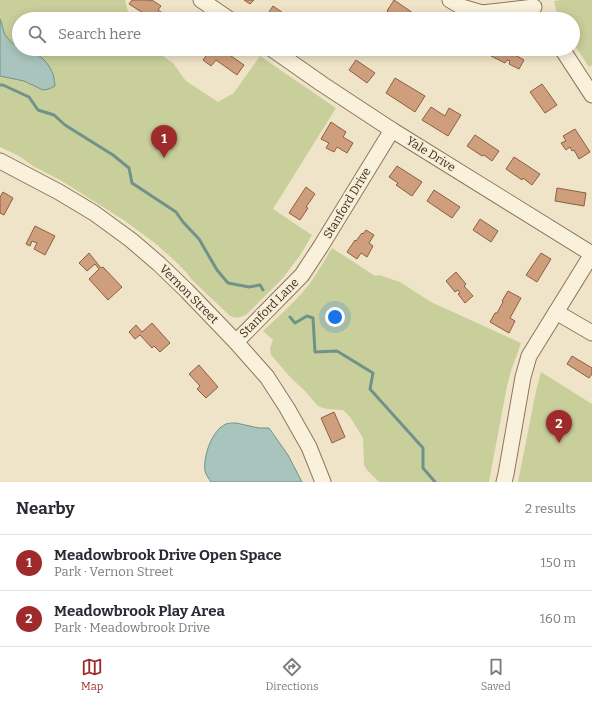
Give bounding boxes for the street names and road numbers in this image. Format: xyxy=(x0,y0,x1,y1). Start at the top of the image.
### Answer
street label: Yale Drive xyxy=(404,133,458,175)
street label: Stanford Drive xyxy=(320,165,374,241)
street label: Vernon Street xyxy=(157,262,222,327)
street label: Stanford Lane xyxy=(236,275,302,341)

